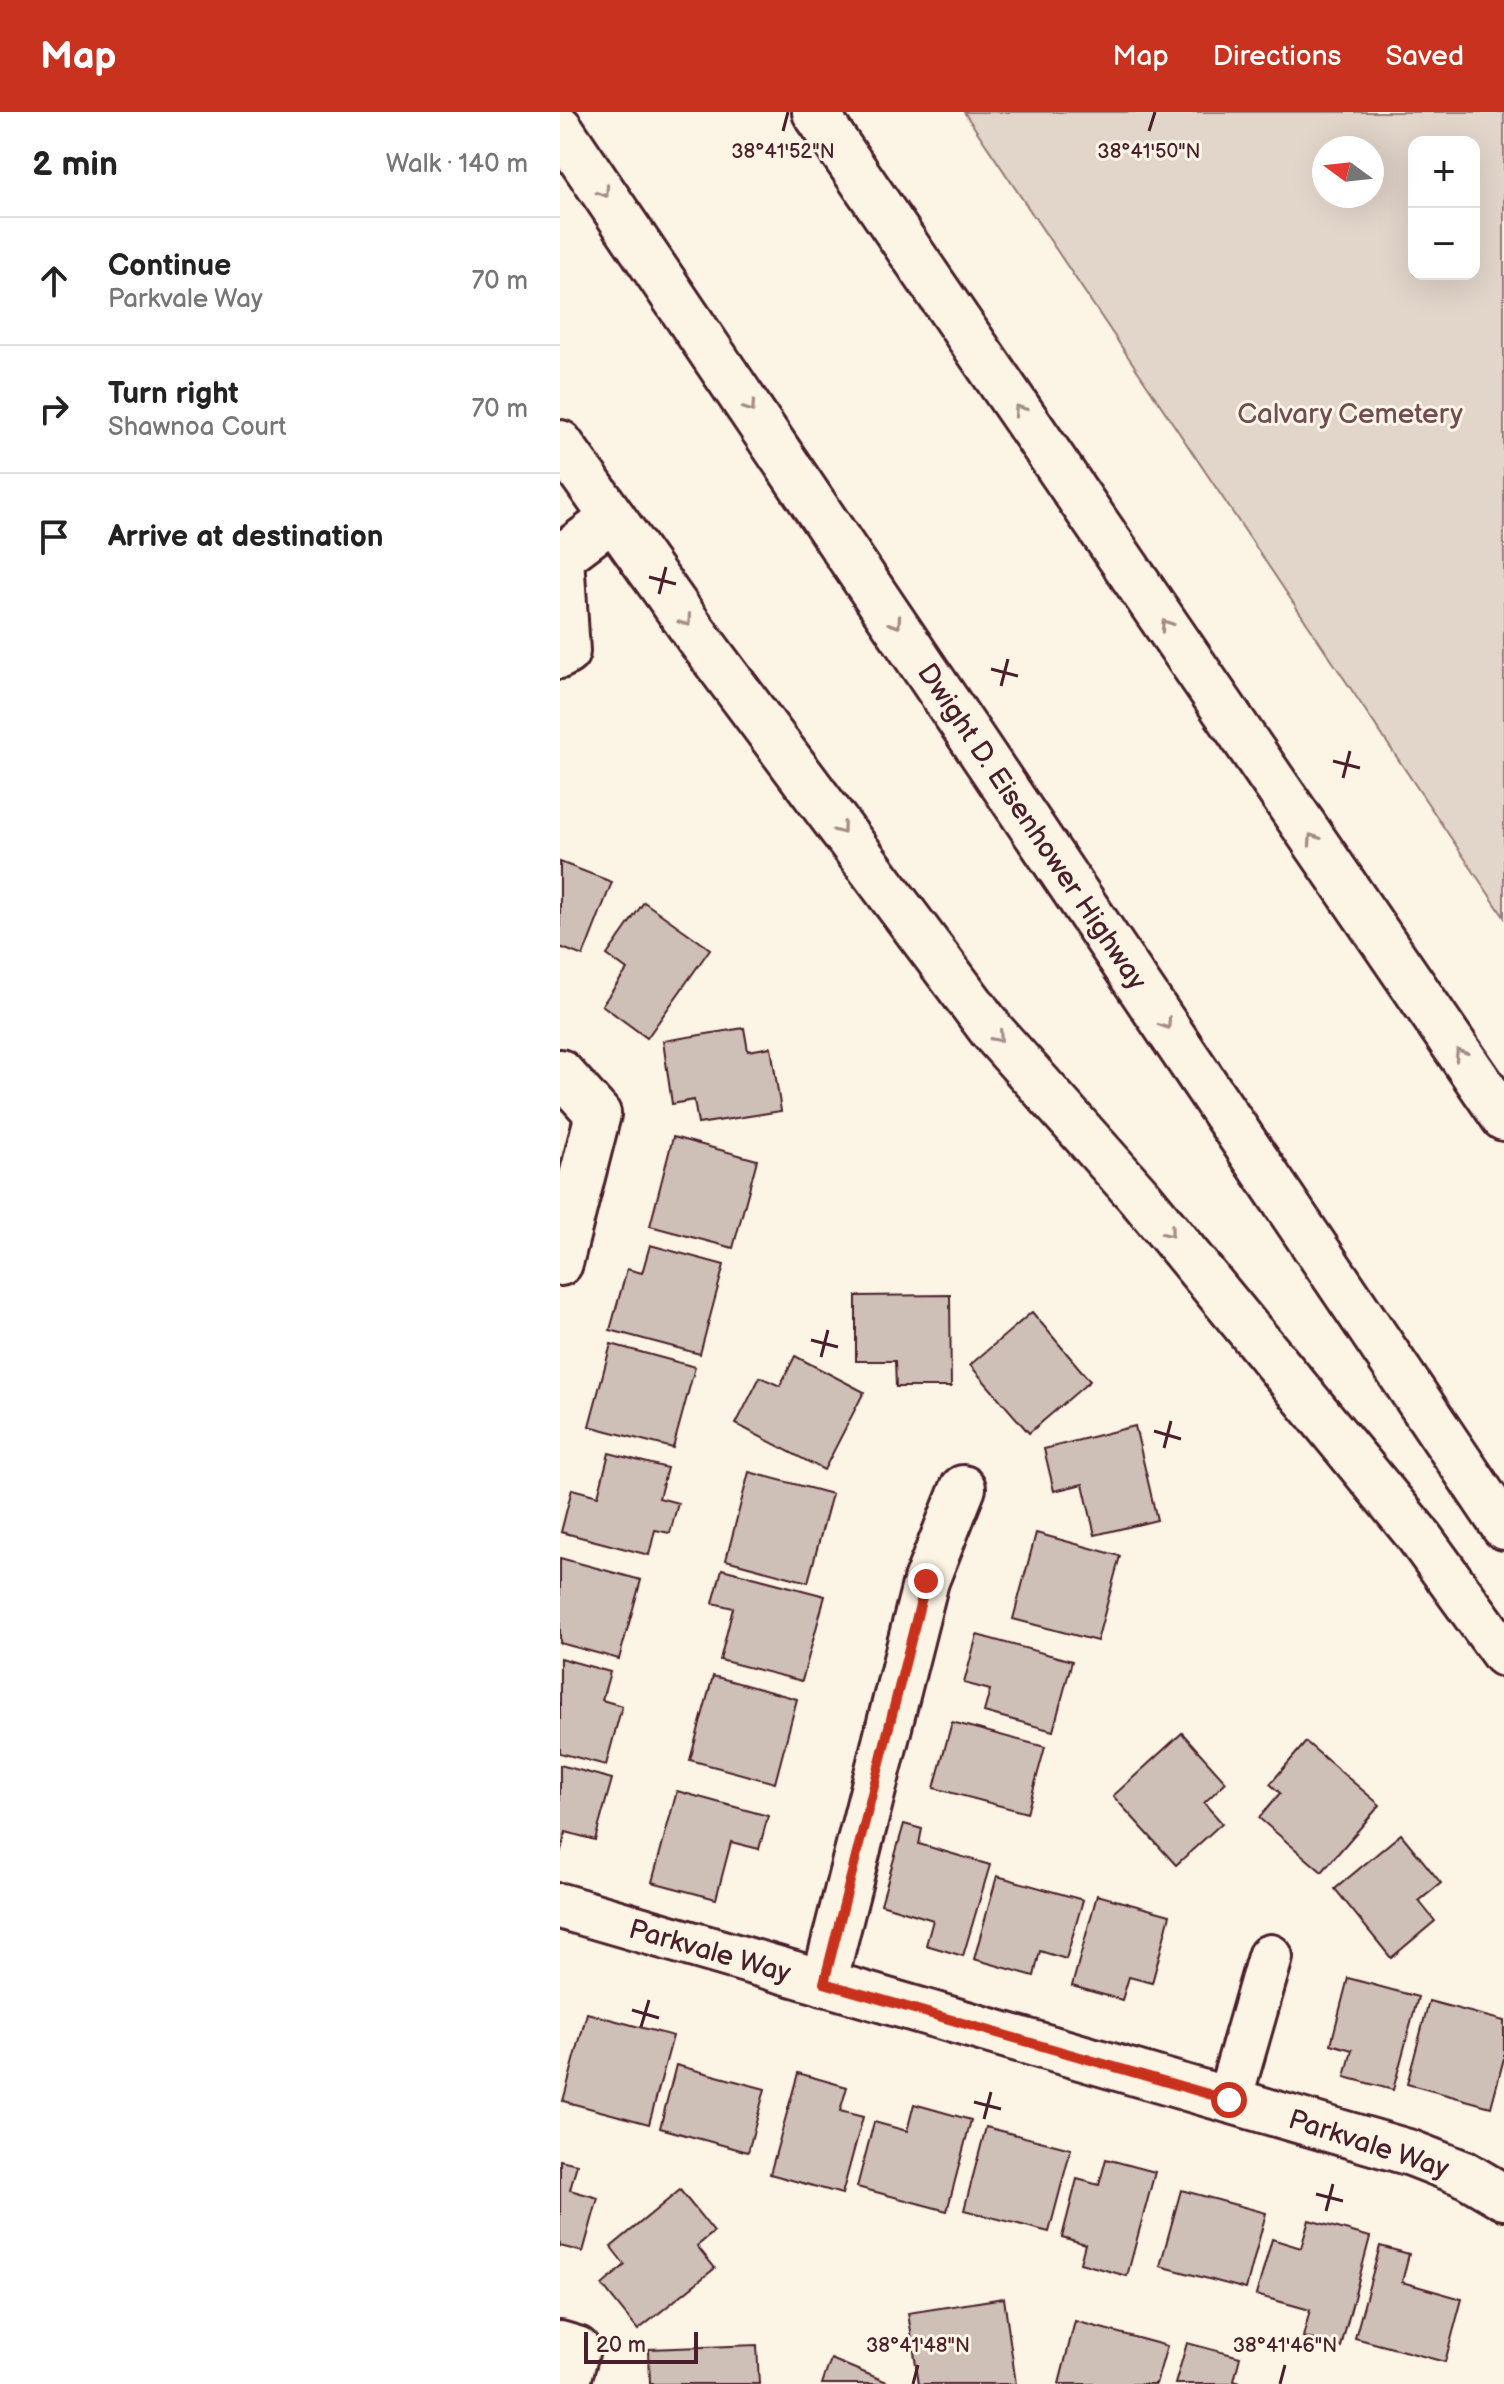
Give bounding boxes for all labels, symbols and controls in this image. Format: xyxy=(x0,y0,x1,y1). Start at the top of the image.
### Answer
text: Map xyxy=(40,34,116,79)
text: Map xyxy=(1112,40,1169,73)
text: Directions xyxy=(1213,40,1341,73)
text: Saved xyxy=(1385,40,1464,73)
north arrow xyxy=(1312,136,1384,208)
map controls xyxy=(1408,136,1480,280)
button: + xyxy=(1408,136,1480,208)
text: 38°41'52"N xyxy=(731,140,835,164)
text: 38°41'50"N xyxy=(1097,140,1201,164)
text: 2 min xyxy=(32,144,118,185)
text: Walk · 140 m xyxy=(386,149,528,180)
one-way arrow xyxy=(594,184,609,198)
button: − xyxy=(1408,208,1480,280)
text: Continue xyxy=(108,248,231,284)
icon: ahead xyxy=(32,259,76,303)
text: 70 m xyxy=(471,266,528,297)
text: Parkvale Way xyxy=(108,284,263,315)
text: Turn right xyxy=(108,376,239,412)
icon: right xyxy=(32,387,76,431)
text: 70 m xyxy=(471,394,528,425)
park label: Calvary Cemetery xyxy=(1237,398,1463,431)
one-way arrow xyxy=(740,399,755,413)
one-way arrow xyxy=(1014,405,1029,419)
text: Shawnoa Court xyxy=(108,412,287,443)
icon: arrive xyxy=(32,515,76,559)
text: Arrive at destination xyxy=(108,519,384,555)
one-way arrow xyxy=(676,612,691,626)
one-way arrow xyxy=(886,614,901,628)
one-way arrow xyxy=(1161,619,1176,633)
street label: Dwight D. Eisenhower Highway xyxy=(910,658,1154,996)
one-way arrow xyxy=(832,821,846,835)
one-way arrow xyxy=(1308,834,1323,848)
one-way arrow xyxy=(1157,1015,1172,1029)
one-way arrow xyxy=(988,1028,1003,1042)
one-way arrow xyxy=(1455,1048,1470,1062)
one-way arrow xyxy=(1159,1223,1174,1238)
route end xyxy=(908,1563,944,1599)
street label: Parkvale Way xyxy=(625,1913,795,1990)
route start xyxy=(1211,2082,1247,2118)
street label: Parkvale Way xyxy=(1284,2103,1453,2186)
scale bar xyxy=(584,2328,698,2364)
text: 20 m xyxy=(596,2332,646,2359)
text: 38°41'48"N xyxy=(866,2334,970,2358)
text: 38°41'46"N xyxy=(1233,2334,1337,2358)

